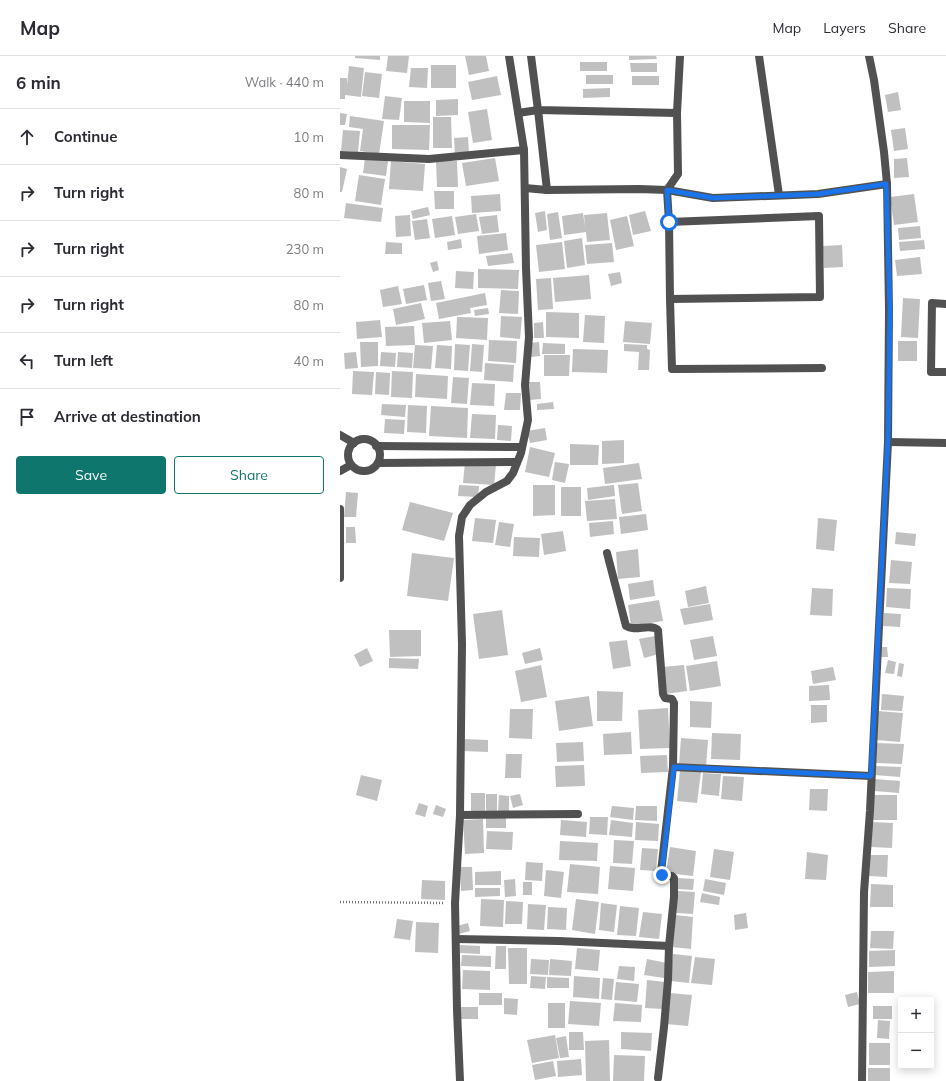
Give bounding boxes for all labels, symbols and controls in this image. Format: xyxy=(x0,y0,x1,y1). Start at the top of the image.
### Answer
text: Map xyxy=(20,16,60,40)
text: Map xyxy=(772,19,801,37)
text: Layers xyxy=(823,19,866,37)
text: Share xyxy=(888,19,926,37)
text: 6 min xyxy=(16,72,61,93)
text: Walk · 440 m xyxy=(245,74,324,90)
icon: ahead xyxy=(16,126,38,148)
text: Continue xyxy=(54,127,117,146)
text: 10 m xyxy=(294,129,324,145)
icon: right xyxy=(16,182,38,204)
text: Turn right xyxy=(54,183,124,202)
text: 80 m xyxy=(294,185,324,201)
route start xyxy=(660,213,678,231)
icon: right xyxy=(16,238,38,260)
text: Turn right xyxy=(54,239,124,258)
text: 230 m xyxy=(286,241,324,257)
icon: right xyxy=(16,294,38,316)
text: Turn right xyxy=(54,295,124,314)
text: 80 m xyxy=(294,297,324,313)
icon: left xyxy=(16,350,38,372)
text: Turn left xyxy=(54,351,113,370)
text: 40 m xyxy=(294,353,324,369)
icon: arrive xyxy=(16,406,38,428)
text: Arrive at destination xyxy=(54,407,201,426)
button: Save xyxy=(16,456,166,494)
button: Share xyxy=(174,456,324,494)
route end xyxy=(653,866,671,884)
map controls xyxy=(898,997,934,1069)
button: + xyxy=(898,997,934,1033)
button: − xyxy=(898,1033,934,1069)

